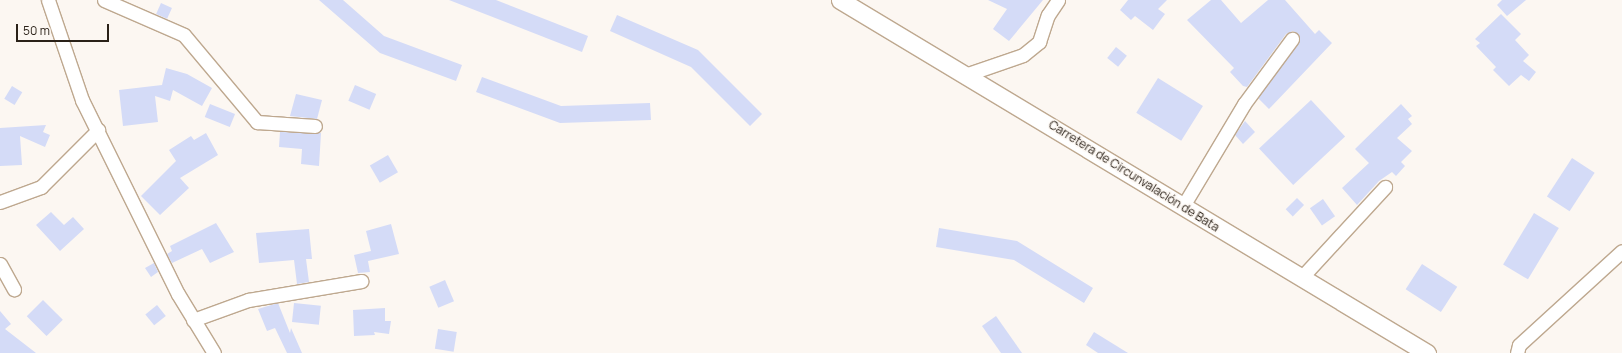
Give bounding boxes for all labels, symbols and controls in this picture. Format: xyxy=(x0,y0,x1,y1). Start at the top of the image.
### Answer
scale bar xyxy=(18,16,111,42)
text: 50 m xyxy=(23,22,50,39)
street label: Carretera de Circunvalación de Bata xyxy=(1046,117,1222,235)

